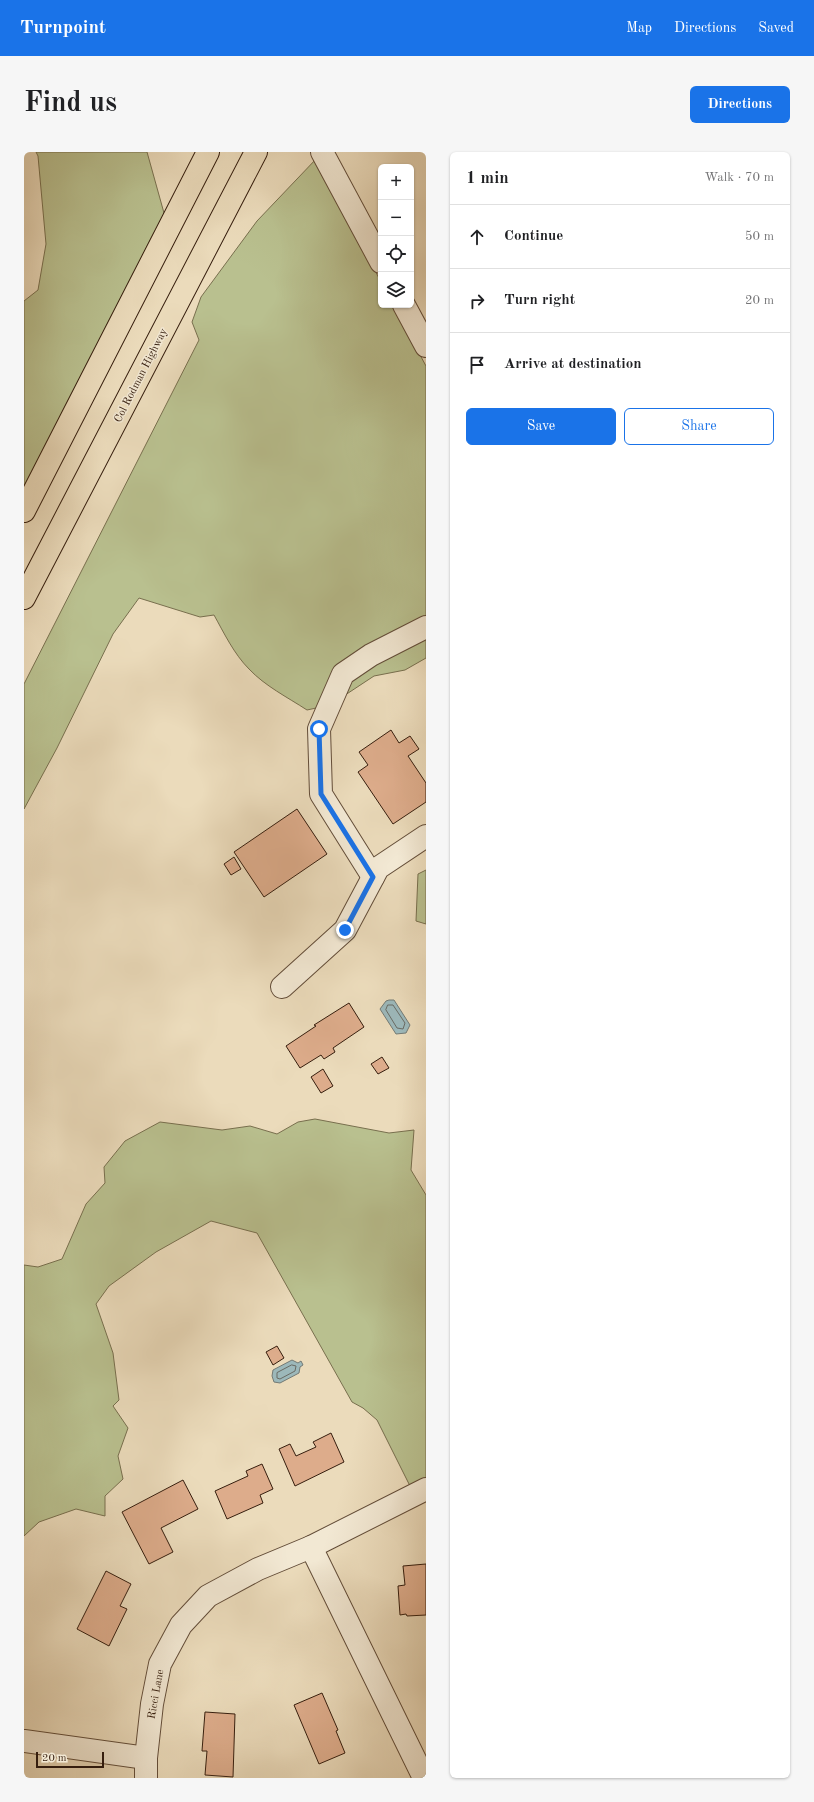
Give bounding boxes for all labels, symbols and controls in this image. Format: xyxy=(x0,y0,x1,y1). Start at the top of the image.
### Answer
text: Turnpoint xyxy=(20,19,106,38)
text: Map xyxy=(626,21,652,35)
text: Directions xyxy=(674,21,736,35)
text: Saved xyxy=(758,21,794,35)
button: Directions xyxy=(690,86,790,123)
text: Find us xyxy=(24,90,117,118)
map controls xyxy=(378,164,414,308)
button: + xyxy=(378,164,414,200)
text: 1 min xyxy=(466,170,509,187)
text: Walk · 70 m xyxy=(705,171,774,184)
button: − xyxy=(378,200,414,236)
icon: ahead xyxy=(466,226,488,248)
text: Continue xyxy=(504,229,563,244)
text: 50 m xyxy=(745,230,774,243)
button: locate xyxy=(378,236,414,272)
button: layers xyxy=(378,272,414,308)
icon: right xyxy=(466,290,488,312)
text: Turn right xyxy=(504,293,575,308)
text: 20 m xyxy=(745,294,774,307)
street label: Col Rodman Highway xyxy=(113,327,170,425)
icon: arrive xyxy=(466,354,488,376)
text: Arrive at destination xyxy=(504,357,642,372)
button: Save xyxy=(466,408,616,445)
button: Share xyxy=(624,408,774,445)
route start xyxy=(310,720,328,738)
route end xyxy=(336,921,354,939)
street label: Ricci Lane xyxy=(147,1669,166,1720)
scale bar xyxy=(36,1750,104,1769)
text: 20 m xyxy=(42,1753,67,1764)

